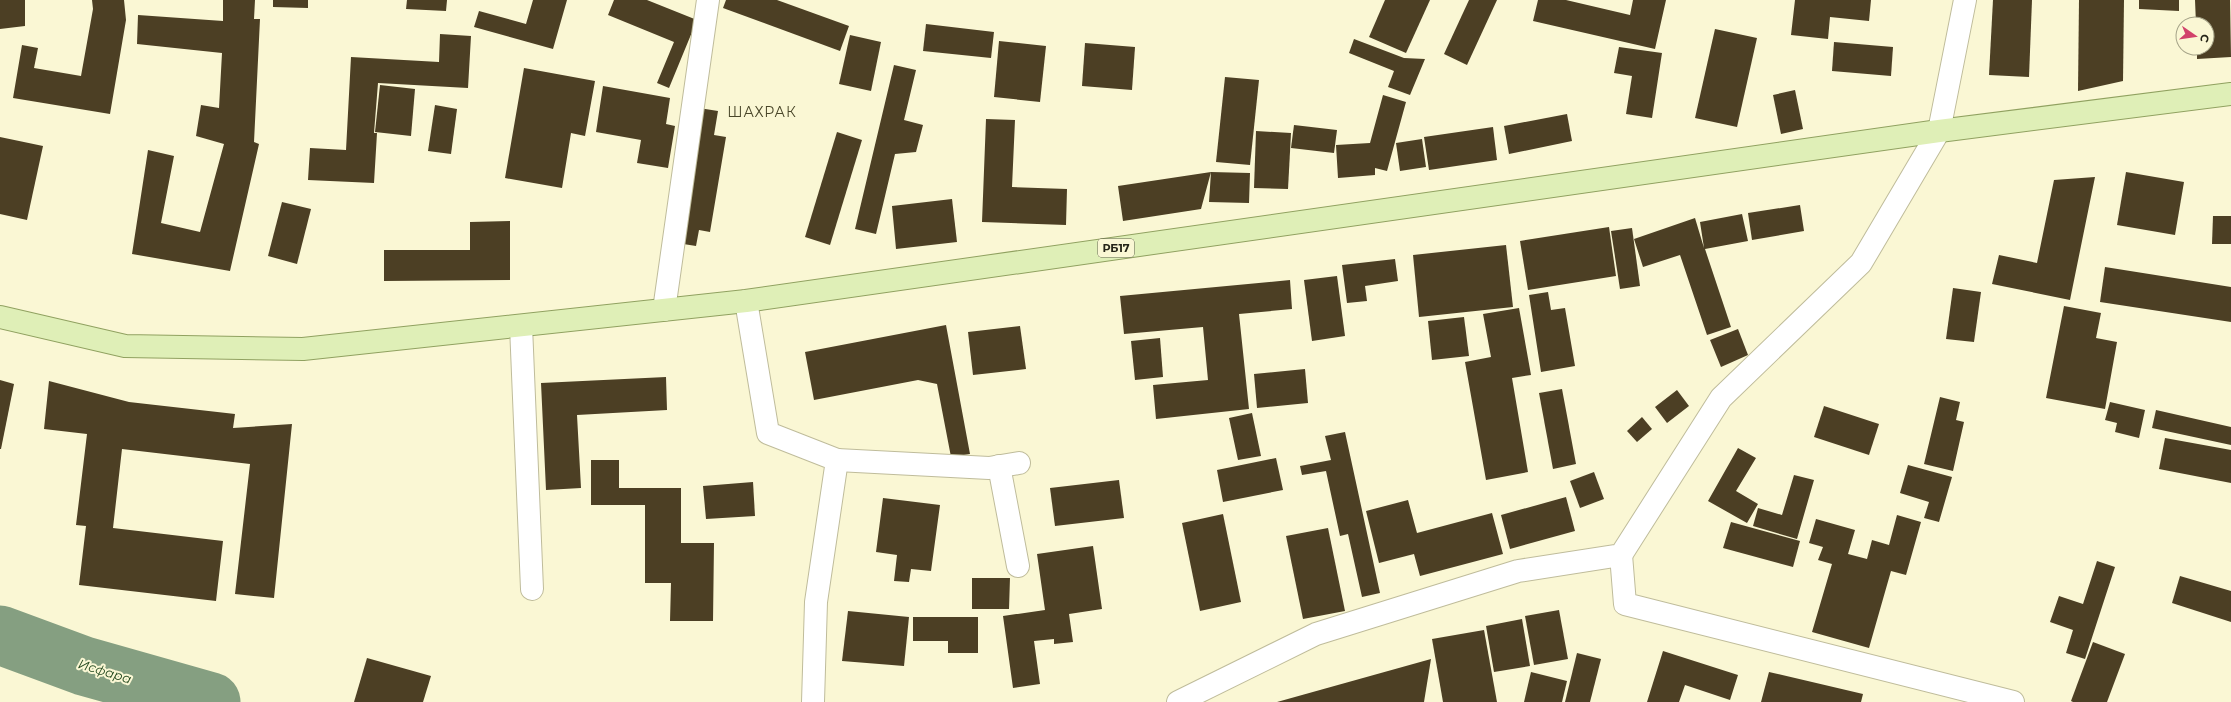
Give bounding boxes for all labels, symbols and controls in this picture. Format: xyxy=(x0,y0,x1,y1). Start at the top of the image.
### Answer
north arrow xyxy=(2175,16,2215,56)
text: С xyxy=(2197,33,2212,44)
district label: ШАХРАК xyxy=(727,103,797,121)
road number: РБ17 xyxy=(1098,239,1134,257)
water label: Исфара xyxy=(76,655,134,687)

